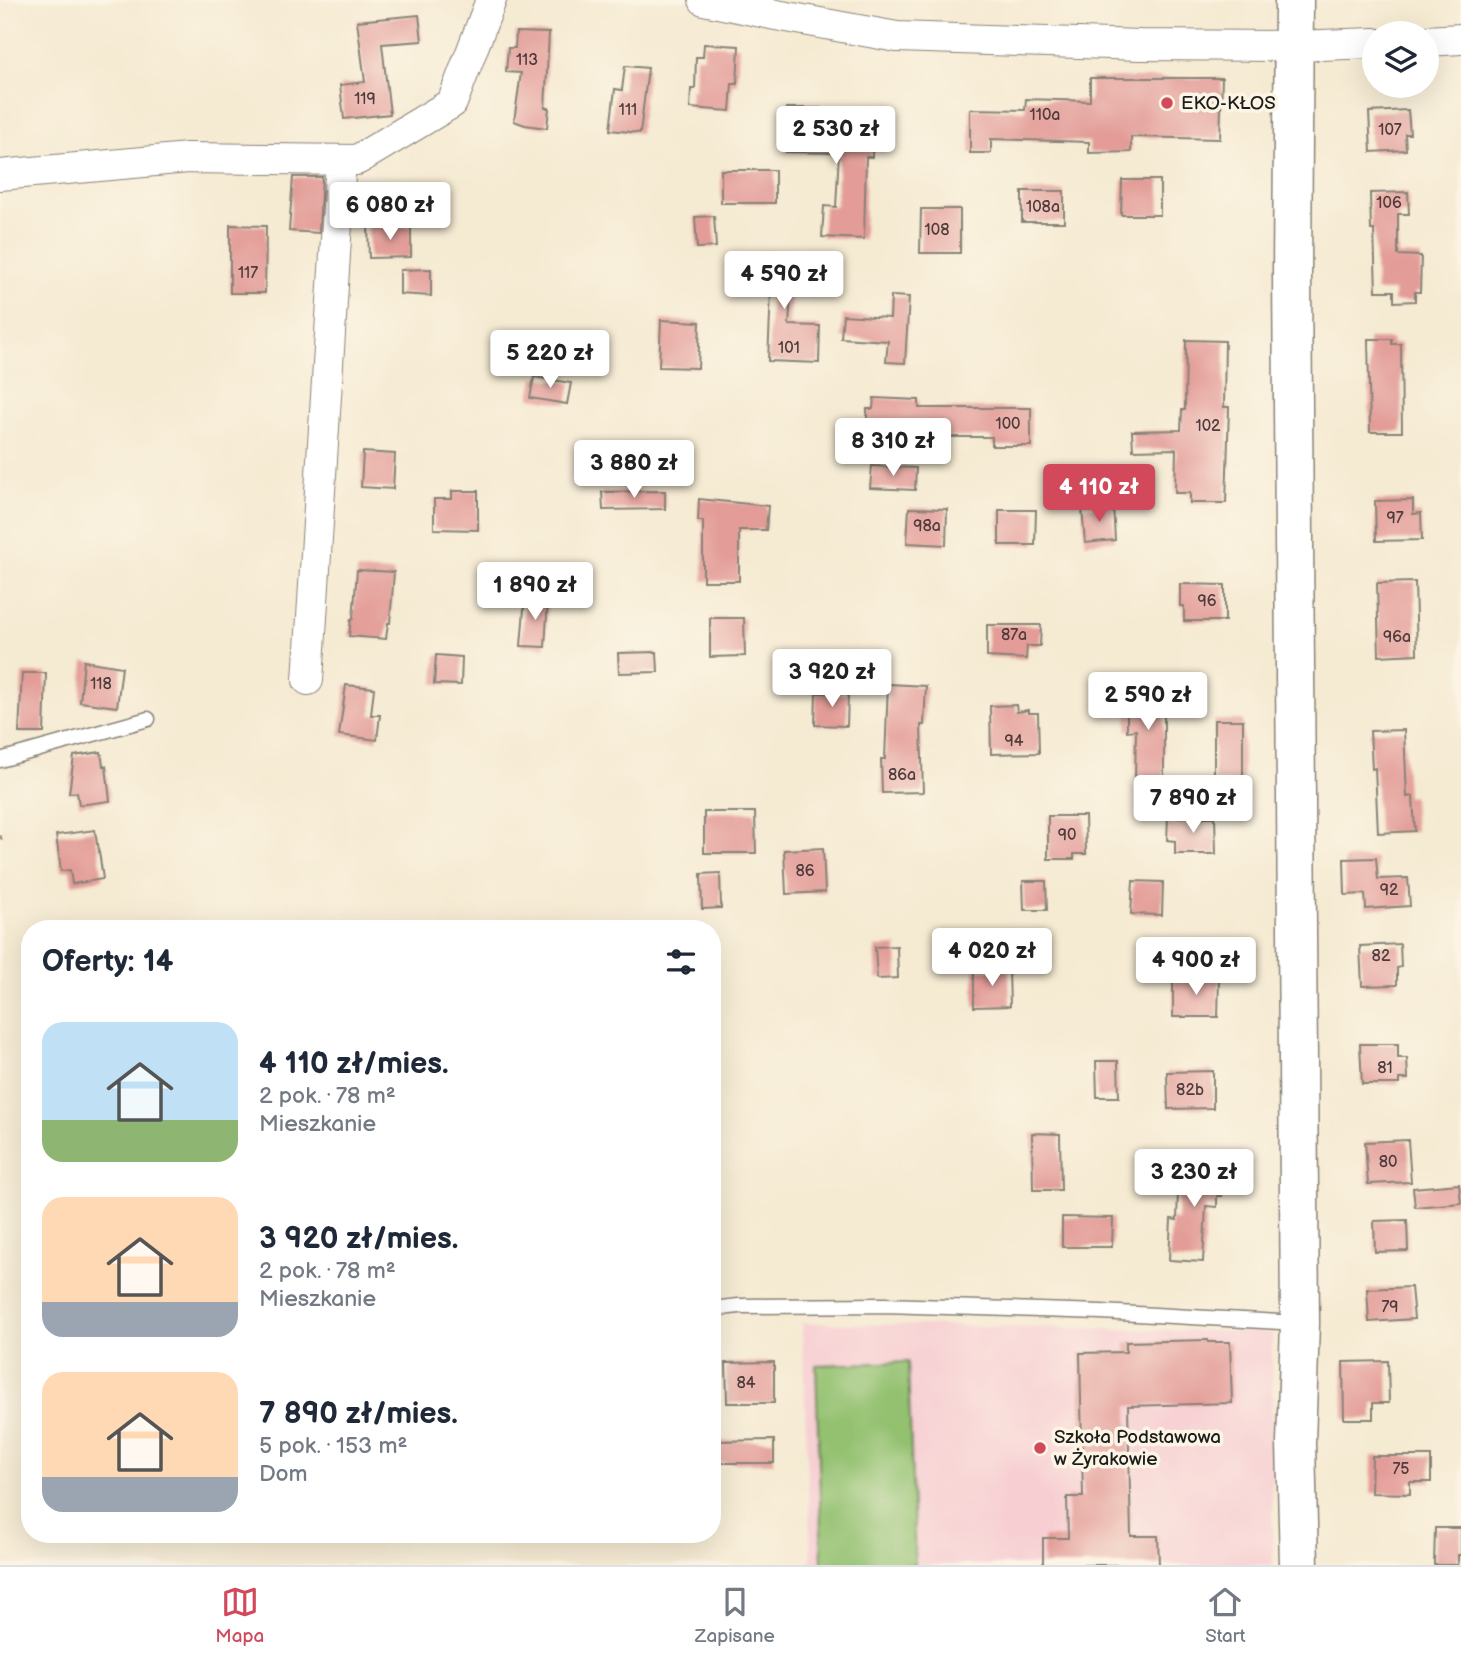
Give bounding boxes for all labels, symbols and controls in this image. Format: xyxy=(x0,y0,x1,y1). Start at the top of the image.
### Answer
map controls xyxy=(1362,21,1439,98)
button: layers xyxy=(1362,21,1439,98)
house number: 113 xyxy=(516,51,538,70)
house number: 119 xyxy=(354,90,376,109)
place label: EKO-KŁOS xyxy=(1181,92,1276,115)
marker: EKO-KŁOS xyxy=(1159,95,1175,111)
house number: 111 xyxy=(619,101,637,120)
pin: 2 530 zł xyxy=(764,106,908,166)
house number: 110a xyxy=(1030,106,1060,125)
text: 2 530 zł xyxy=(792,115,880,143)
house number: 107 xyxy=(1378,121,1402,140)
pin: 6 080 zł xyxy=(318,182,462,242)
text: 6 080 zł xyxy=(346,191,435,219)
house number: 106 xyxy=(1376,194,1402,213)
house number: 108a xyxy=(1026,198,1060,217)
house number: 108 xyxy=(925,221,949,240)
pin: 4 590 zł xyxy=(712,252,856,311)
text: 4 590 zł xyxy=(740,260,828,288)
house number: 117 xyxy=(238,264,258,283)
pin: 5 220 zł xyxy=(478,330,622,390)
text: 5 220 zł xyxy=(506,339,594,367)
house number: 101 xyxy=(778,339,800,358)
house number: 100 xyxy=(995,415,1021,434)
house number: 102 xyxy=(1195,417,1221,436)
pin: 8 310 zł xyxy=(821,419,965,478)
text: 8 310 zł xyxy=(851,427,935,455)
pin: 3 880 zł xyxy=(562,440,706,500)
text: 3 880 zł xyxy=(590,449,678,477)
pin: 4 110 zł xyxy=(1027,464,1171,524)
text: 4 110 zł xyxy=(1059,473,1139,501)
house number: 97 xyxy=(1386,509,1404,528)
house number: 98a xyxy=(913,517,941,536)
pin: 1 890 zł xyxy=(463,562,607,622)
text: 1 890 zł xyxy=(493,571,577,599)
house number: 96 xyxy=(1197,592,1217,611)
house number: 87a xyxy=(1001,626,1027,645)
house number: 96a xyxy=(1383,628,1411,647)
pin: 3 920 zł xyxy=(760,650,904,709)
text: 3 920 zł xyxy=(788,658,876,686)
pin: 2 590 zł xyxy=(1076,672,1220,732)
house number: 118 xyxy=(90,675,112,694)
text: 2 590 zł xyxy=(1104,681,1192,709)
house number: 94 xyxy=(1004,732,1024,751)
house number: 86a xyxy=(888,766,916,785)
pin: 7 890 zł xyxy=(1121,776,1265,835)
text: 7 890 zł xyxy=(1150,784,1236,812)
house number: 90 xyxy=(1058,826,1076,845)
house number: 86 xyxy=(795,862,815,881)
house number: 92 xyxy=(1380,881,1399,900)
pin: 4 020 zł xyxy=(920,928,1064,988)
text: 4 020 zł xyxy=(948,937,1036,965)
pin: 4 900 zł xyxy=(1124,937,1268,997)
icon: filters xyxy=(662,943,700,981)
text: Oferty: 14 xyxy=(42,944,173,980)
text: 4 900 zł xyxy=(1152,946,1240,974)
house number: 82 xyxy=(1372,947,1391,966)
text: 4 110 zł/mies. xyxy=(259,1046,449,1082)
icon: home xyxy=(98,1050,182,1134)
house number: 81 xyxy=(1377,1059,1393,1078)
house number: 82b xyxy=(1176,1081,1204,1100)
text: 2 pok. · 78 m² xyxy=(259,1082,396,1110)
text: Mieszkanie xyxy=(259,1110,376,1138)
pin: 3 230 zł xyxy=(1122,1150,1266,1209)
house number: 80 xyxy=(1379,1153,1397,1172)
text: 3 230 zł xyxy=(1151,1158,1237,1186)
text: 3 920 zł/mies. xyxy=(259,1221,458,1257)
icon: home xyxy=(98,1225,182,1309)
text: 2 pok. · 78 m² xyxy=(259,1257,396,1285)
text: Mieszkanie xyxy=(259,1285,376,1313)
house number: 79 xyxy=(1381,1298,1399,1317)
house number: 84 xyxy=(736,1374,756,1393)
text: 7 890 zł/mies. xyxy=(259,1396,458,1432)
icon: home xyxy=(98,1400,182,1484)
place label: Szkoła Podstawowa w Żyrakowie xyxy=(1054,1426,1221,1471)
text: 5 pok. · 153 m² xyxy=(259,1432,407,1460)
marker: Szkoła Podstawowa w Żyrakowie xyxy=(1032,1440,1048,1456)
text: Dom xyxy=(259,1460,308,1488)
house number: 75 xyxy=(1392,1460,1410,1479)
tab: Mapa xyxy=(215,1583,264,1648)
tab: Zapisane xyxy=(695,1583,775,1648)
tab: Start xyxy=(1205,1583,1246,1648)

